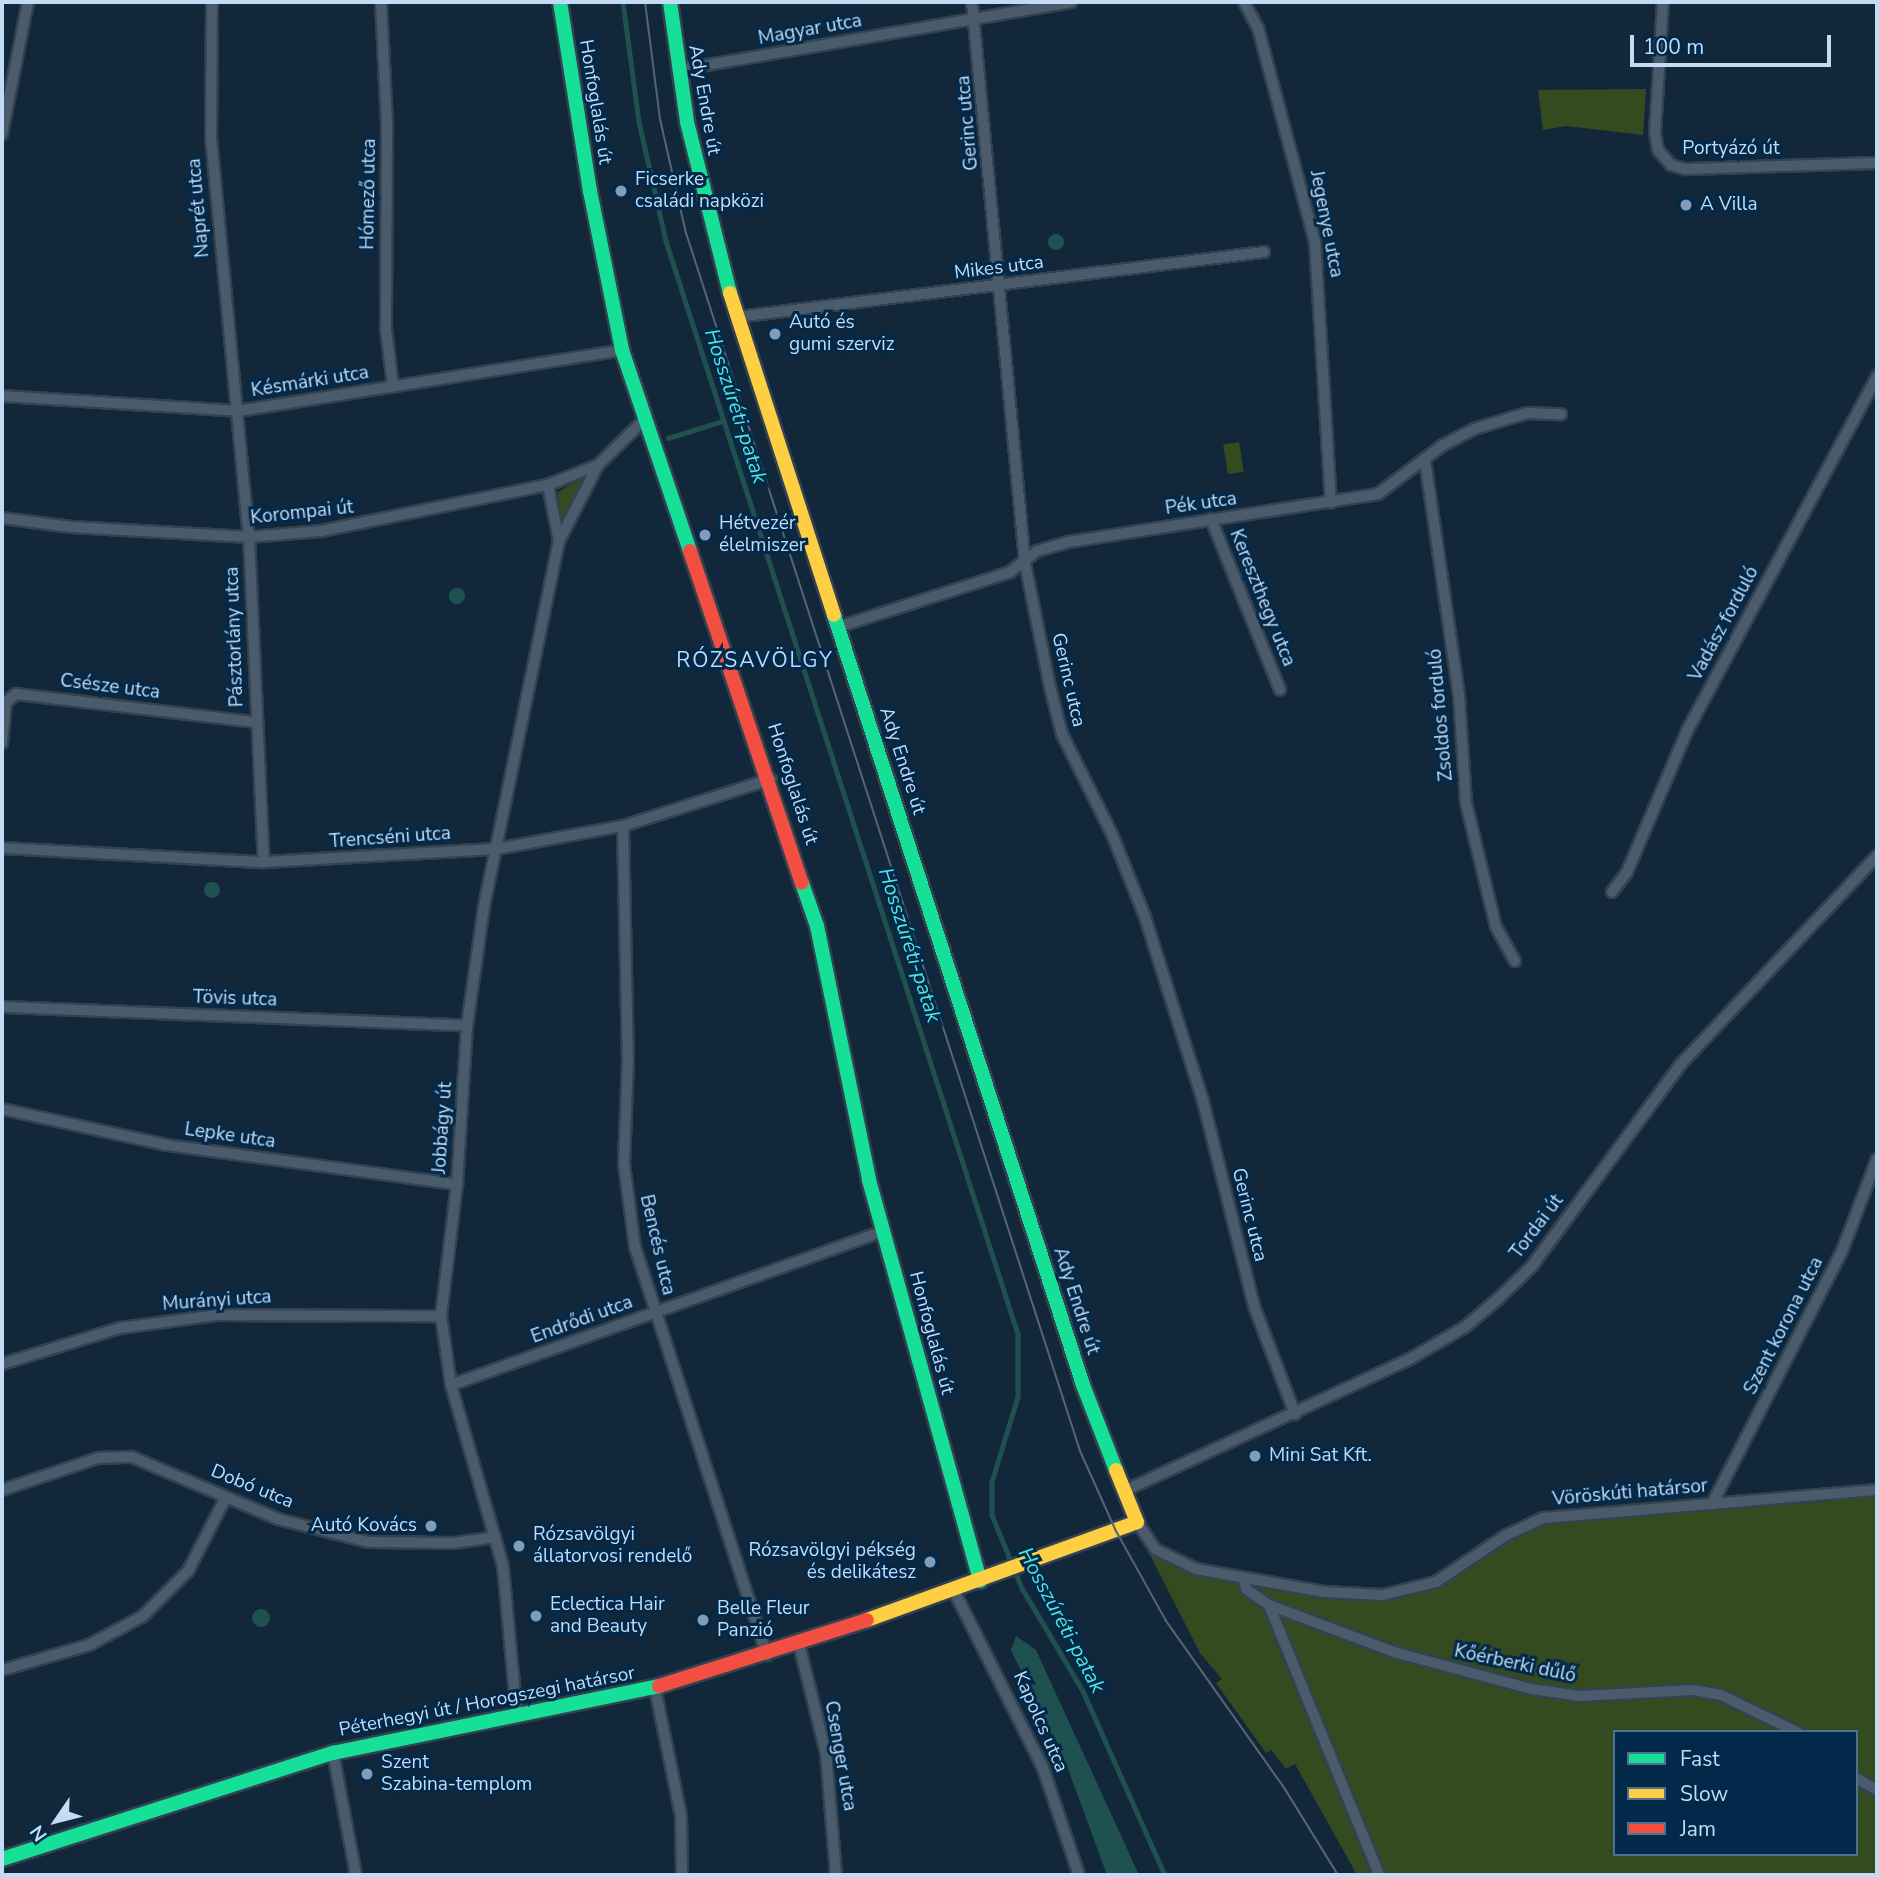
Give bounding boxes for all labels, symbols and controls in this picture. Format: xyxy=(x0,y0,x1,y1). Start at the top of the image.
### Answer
street label: Magyar utca xyxy=(756,10,864,50)
scale bar xyxy=(1634,21,1835,65)
text: 100 m xyxy=(1643,33,1704,61)
street label: Honfoglalás út xyxy=(574,38,616,166)
street label: Ady Endre út xyxy=(683,43,725,157)
street label: Gerinc utca xyxy=(952,74,984,172)
street label: Hómező utca xyxy=(357,138,381,250)
street label: Portyázó út xyxy=(1682,138,1780,160)
street label: Naprét utca xyxy=(183,157,215,259)
street label: Jegenye utca xyxy=(1304,168,1348,280)
place label: Ficserke családi napközi xyxy=(635,169,764,213)
marker: Ficserke családi napközi xyxy=(613,183,629,199)
place label: A Villa xyxy=(1700,194,1758,216)
marker: A Villa xyxy=(1678,197,1694,213)
street label: Mikes utca xyxy=(953,251,1045,285)
place label: Autó és gumi szerviz xyxy=(789,312,894,356)
water label: Hosszúréti-patak xyxy=(699,325,773,487)
marker: Autó és gumi szerviz xyxy=(767,326,783,342)
street label: Késmárki utca xyxy=(250,361,370,403)
street label: Pék utca xyxy=(1164,488,1238,520)
street label: Korompai út xyxy=(249,496,355,530)
place label: Hétvezér élelmiszer xyxy=(719,513,806,557)
street label: Kereszthegy utca xyxy=(1224,526,1300,670)
marker: Hétvezér élelmiszer xyxy=(697,527,713,543)
street label: Vadász forduló xyxy=(1684,563,1764,685)
street label: Pásztorlány utca xyxy=(221,566,249,708)
street label: Gerinc utca xyxy=(1046,631,1090,729)
district label: RÓZSAVÖLGY xyxy=(678,647,832,673)
street label: Zsoldos forduló xyxy=(1424,648,1458,782)
street label: Csésze utca xyxy=(59,670,161,704)
street label: Ady Endre út xyxy=(874,704,930,818)
street label: Honfoglalás út xyxy=(762,720,822,848)
street label: Trencséni utca xyxy=(329,822,451,854)
water label: Hosszúréti-patak xyxy=(873,864,947,1026)
street label: Tövis utca xyxy=(192,986,278,1012)
street label: Jobbágy út xyxy=(428,1081,458,1175)
street label: Lepke utca xyxy=(183,1118,277,1154)
street label: Gerinc utca xyxy=(1226,1166,1272,1264)
street label: Tordai út xyxy=(1505,1190,1569,1264)
street label: Bencés utca xyxy=(634,1193,680,1297)
street label: Ady Endre út xyxy=(1048,1244,1104,1358)
street label: Szent korona utca xyxy=(1739,1253,1829,1399)
street label: Honfoglalás út xyxy=(904,1269,958,1397)
street label: Murányi utca xyxy=(162,1286,272,1316)
street label: Endrődi utca xyxy=(528,1291,636,1349)
place label: Mini Sat Kft. xyxy=(1269,1445,1372,1467)
marker: Mini Sat Kft. xyxy=(1247,1448,1263,1464)
street label: Dobó utca xyxy=(207,1460,297,1514)
street label: Vöröskúti határsor xyxy=(1551,1475,1709,1511)
place label: Autó Kovács xyxy=(311,1515,417,1537)
marker: Autó Kovács xyxy=(423,1518,439,1534)
place label: Rózsavölgyi állatorvosi rendelő xyxy=(533,1524,692,1568)
marker: Rózsavölgyi állatorvosi rendelő xyxy=(511,1538,527,1554)
place label: Rózsavölgyi pékség és delikátesz xyxy=(748,1540,916,1584)
water label: Hosszúréti-patak xyxy=(1013,1543,1111,1697)
marker: Rózsavölgyi pékség és delikátesz xyxy=(922,1554,938,1570)
place label: Eclectica Hair and Beauty xyxy=(550,1594,665,1638)
place label: Belle Fleur Panzió xyxy=(717,1598,810,1642)
marker: Eclectica Hair and Beauty xyxy=(528,1608,544,1624)
marker: Belle Fleur Panzió xyxy=(695,1612,711,1628)
street label: Kőérberki dűlő xyxy=(1452,1640,1578,1688)
street label: Péterhegyi út / Horogszegi határsor xyxy=(337,1662,637,1742)
street label: Kapolcs utca xyxy=(1008,1668,1072,1776)
street label: Csenger utca xyxy=(819,1699,861,1813)
legend xyxy=(1613,1730,1858,1856)
text: Fast xyxy=(1680,1745,1720,1773)
place label: Szent Szabina-templom xyxy=(381,1752,532,1796)
marker: Szent Szabina-templom xyxy=(359,1766,375,1782)
text: Slow xyxy=(1680,1780,1728,1808)
north arrow xyxy=(21,1786,91,1856)
text: Jam xyxy=(1680,1815,1716,1843)
text: N xyxy=(24,1820,54,1846)

